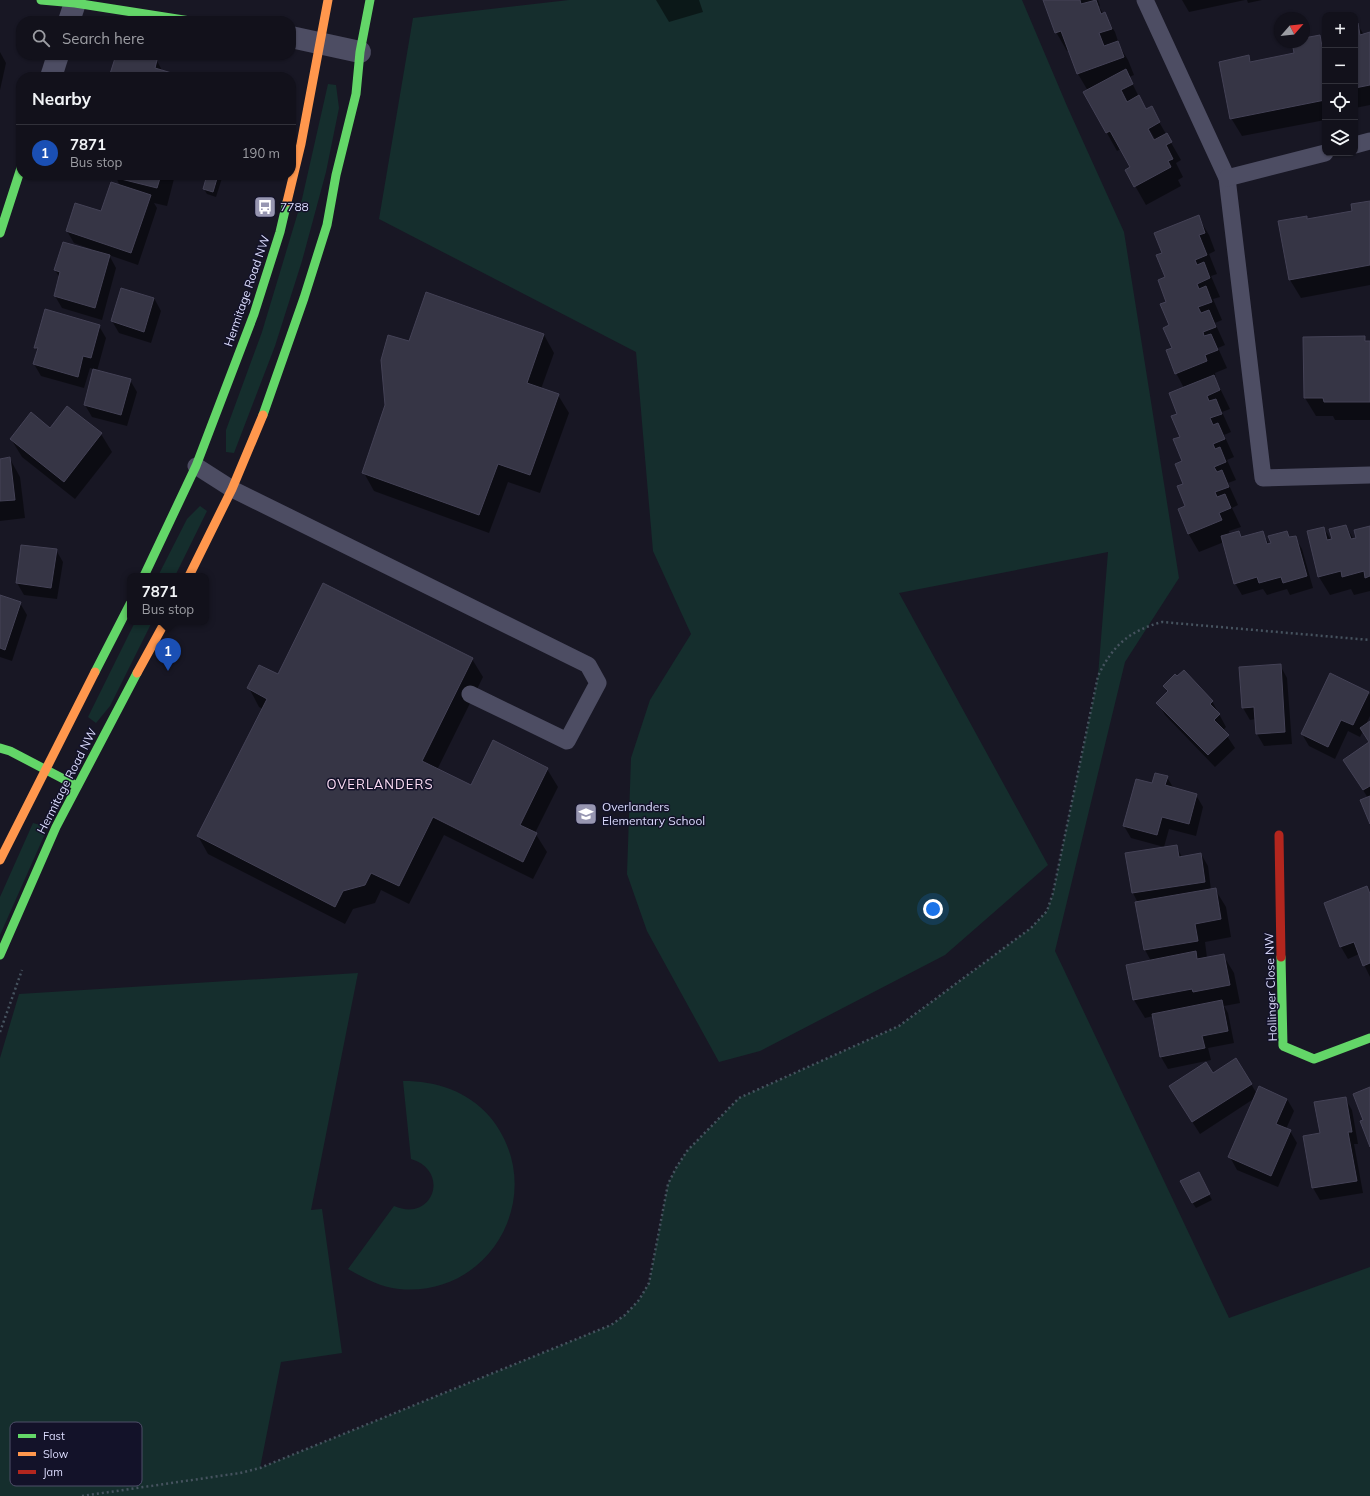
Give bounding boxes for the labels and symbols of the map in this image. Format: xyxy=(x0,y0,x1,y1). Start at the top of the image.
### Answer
north arrow xyxy=(1274,12,1310,48)
bus stop icon: 7788 xyxy=(252,194,278,220)
place label: 7788 xyxy=(280,199,309,214)
street label: Hermitage Road NW xyxy=(220,233,273,348)
pin: 1 xyxy=(155,638,181,671)
street label: Hermitage Road NW xyxy=(33,725,100,836)
district label: OVERLANDERS xyxy=(326,776,434,792)
place label: Overlanders Elementary School xyxy=(602,799,705,828)
school or university icon: Overlanders Elementary School xyxy=(573,801,599,827)
your location xyxy=(923,899,943,919)
street label: Hollinger Close NW xyxy=(1261,932,1280,1042)
legend xyxy=(10,1422,142,1486)
text: Fast xyxy=(43,1429,65,1443)
text: Slow xyxy=(43,1447,69,1461)
text: Jam xyxy=(43,1465,63,1479)

